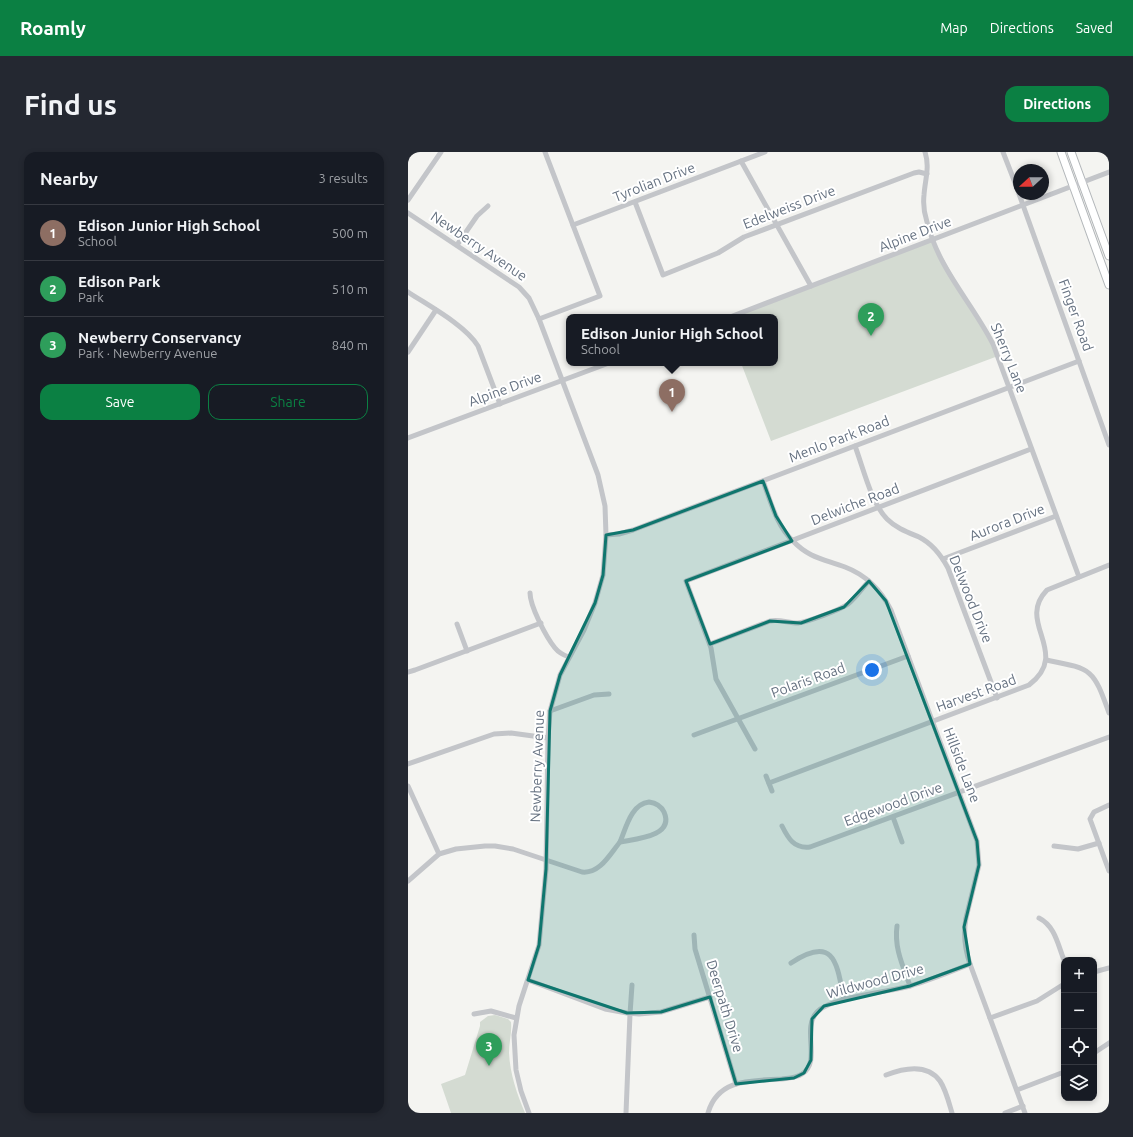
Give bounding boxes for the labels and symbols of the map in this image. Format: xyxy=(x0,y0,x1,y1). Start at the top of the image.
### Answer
street label: Tyrolian Drive xyxy=(611,159,697,205)
north arrow xyxy=(1013,164,1049,200)
street label: Edelweiss Drive xyxy=(741,182,837,232)
street label: Newberry Avenue xyxy=(428,208,530,284)
street label: Alpine Drive xyxy=(876,213,954,255)
street label: Finger Road xyxy=(1056,277,1096,353)
pin: 2 xyxy=(858,303,884,336)
street label: Sherry Lane xyxy=(988,321,1030,395)
street label: Alpine Drive xyxy=(466,368,544,410)
pin: 1 xyxy=(659,379,685,412)
street label: Menlo Park Road xyxy=(787,412,891,466)
street label: Delwiche Road xyxy=(809,480,901,528)
street label: Aurora Drive xyxy=(967,500,1047,544)
street label: Delwood Drive xyxy=(946,553,996,645)
street label: Polaris Road xyxy=(769,659,847,701)
your location xyxy=(862,660,882,680)
street label: Harvest Road xyxy=(934,671,1018,715)
street label: Newberry Avenue xyxy=(527,709,547,823)
street label: Hillside Lane xyxy=(940,725,984,805)
street label: Edgewood Drive xyxy=(842,779,944,829)
street label: Deerpath Drive xyxy=(703,958,747,1054)
street label: Wildwood Drive xyxy=(825,960,925,1002)
pin: 3 xyxy=(476,1033,502,1066)

